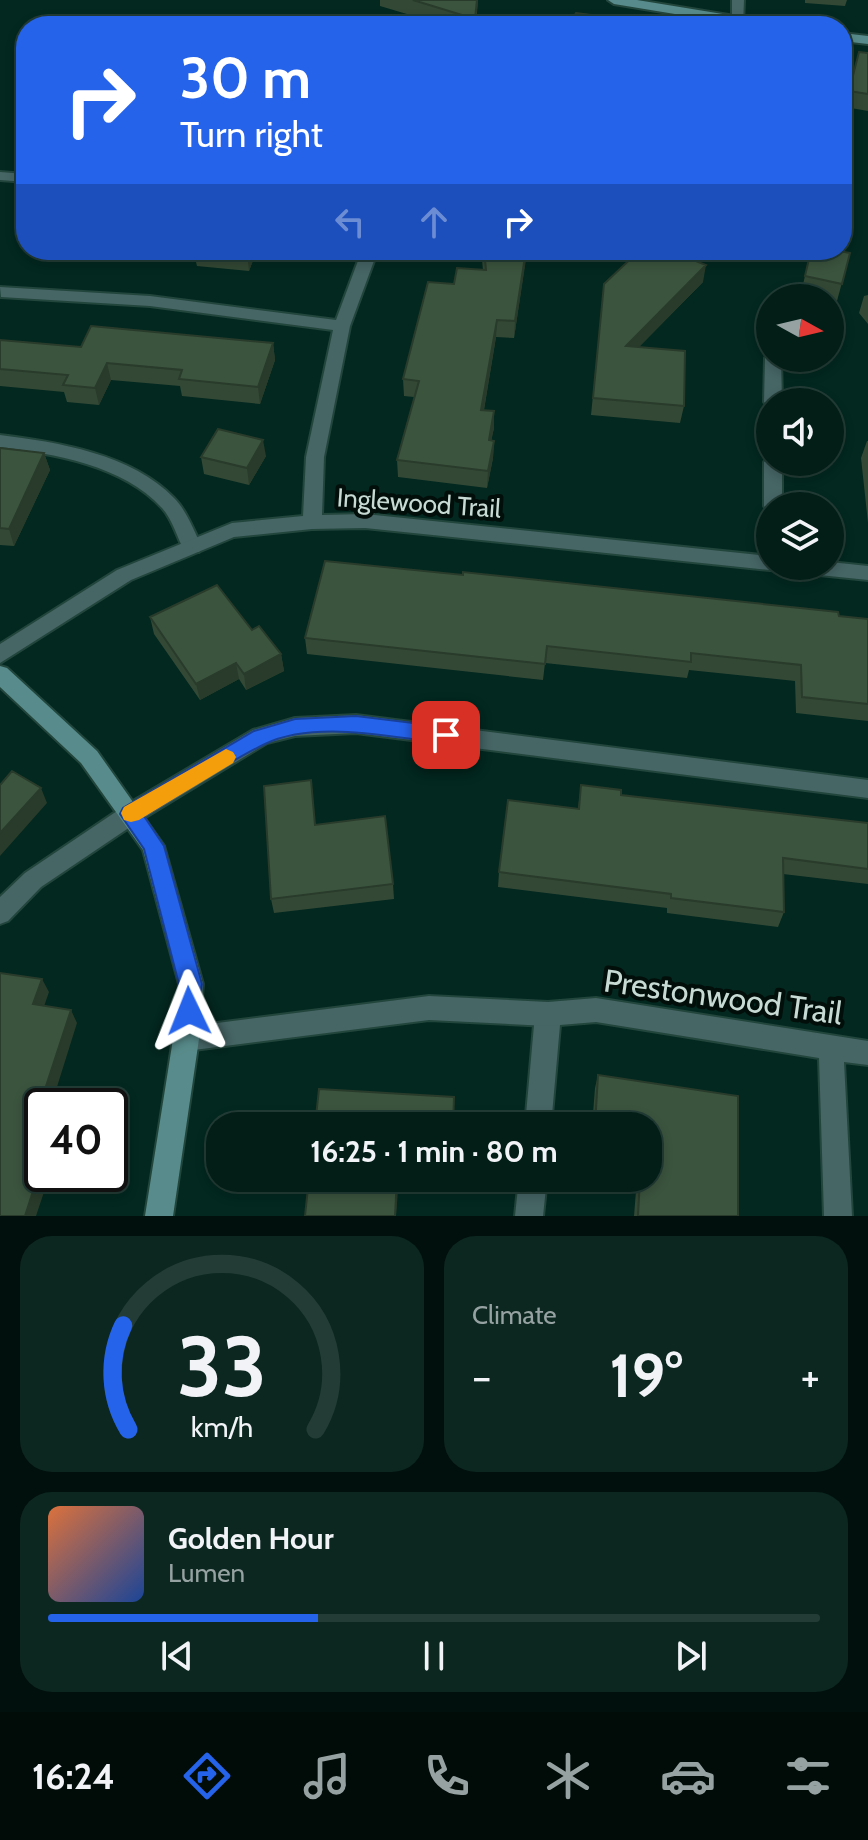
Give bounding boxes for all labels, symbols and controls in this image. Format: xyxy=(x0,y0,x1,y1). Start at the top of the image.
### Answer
text: 30 m xyxy=(180,44,311,112)
icon: right xyxy=(48,48,152,152)
text: Turn right xyxy=(180,112,323,156)
icon: left xyxy=(328,200,372,244)
icon: ahead xyxy=(412,200,456,244)
icon: right xyxy=(496,200,540,244)
north arrow xyxy=(756,284,844,372)
map controls xyxy=(756,284,844,580)
button: sound xyxy=(756,388,844,476)
street label: Inglewood Trail xyxy=(336,481,502,525)
button: layers xyxy=(756,492,844,580)
pin xyxy=(412,701,480,769)
icon: arrive xyxy=(424,713,468,757)
street label: Prestonwood Trail xyxy=(601,960,845,1033)
position arrow xyxy=(147,969,231,1053)
speed limit sign: 40 xyxy=(24,1088,128,1192)
text: 16:25 · 1 min · 80 m xyxy=(310,1133,558,1170)
text: Climate xyxy=(472,1299,557,1331)
text: 33 xyxy=(177,1316,267,1417)
text: 19° xyxy=(609,1339,683,1412)
text: − xyxy=(472,1350,491,1403)
text: + xyxy=(801,1350,820,1403)
text: km/h xyxy=(191,1409,253,1444)
text: Golden Hour xyxy=(168,1520,334,1557)
text: Lumen xyxy=(168,1557,245,1589)
icon: previous xyxy=(155,1634,199,1678)
icon: pause xyxy=(412,1634,456,1678)
icon: next xyxy=(669,1634,713,1678)
icon: directions xyxy=(179,1748,235,1804)
icon: music xyxy=(299,1748,355,1804)
icon: phone xyxy=(419,1748,475,1804)
icon: climate xyxy=(540,1748,596,1804)
icon: car xyxy=(660,1748,716,1804)
icon: filters xyxy=(780,1748,836,1804)
text: 16:24 xyxy=(32,1754,115,1798)

